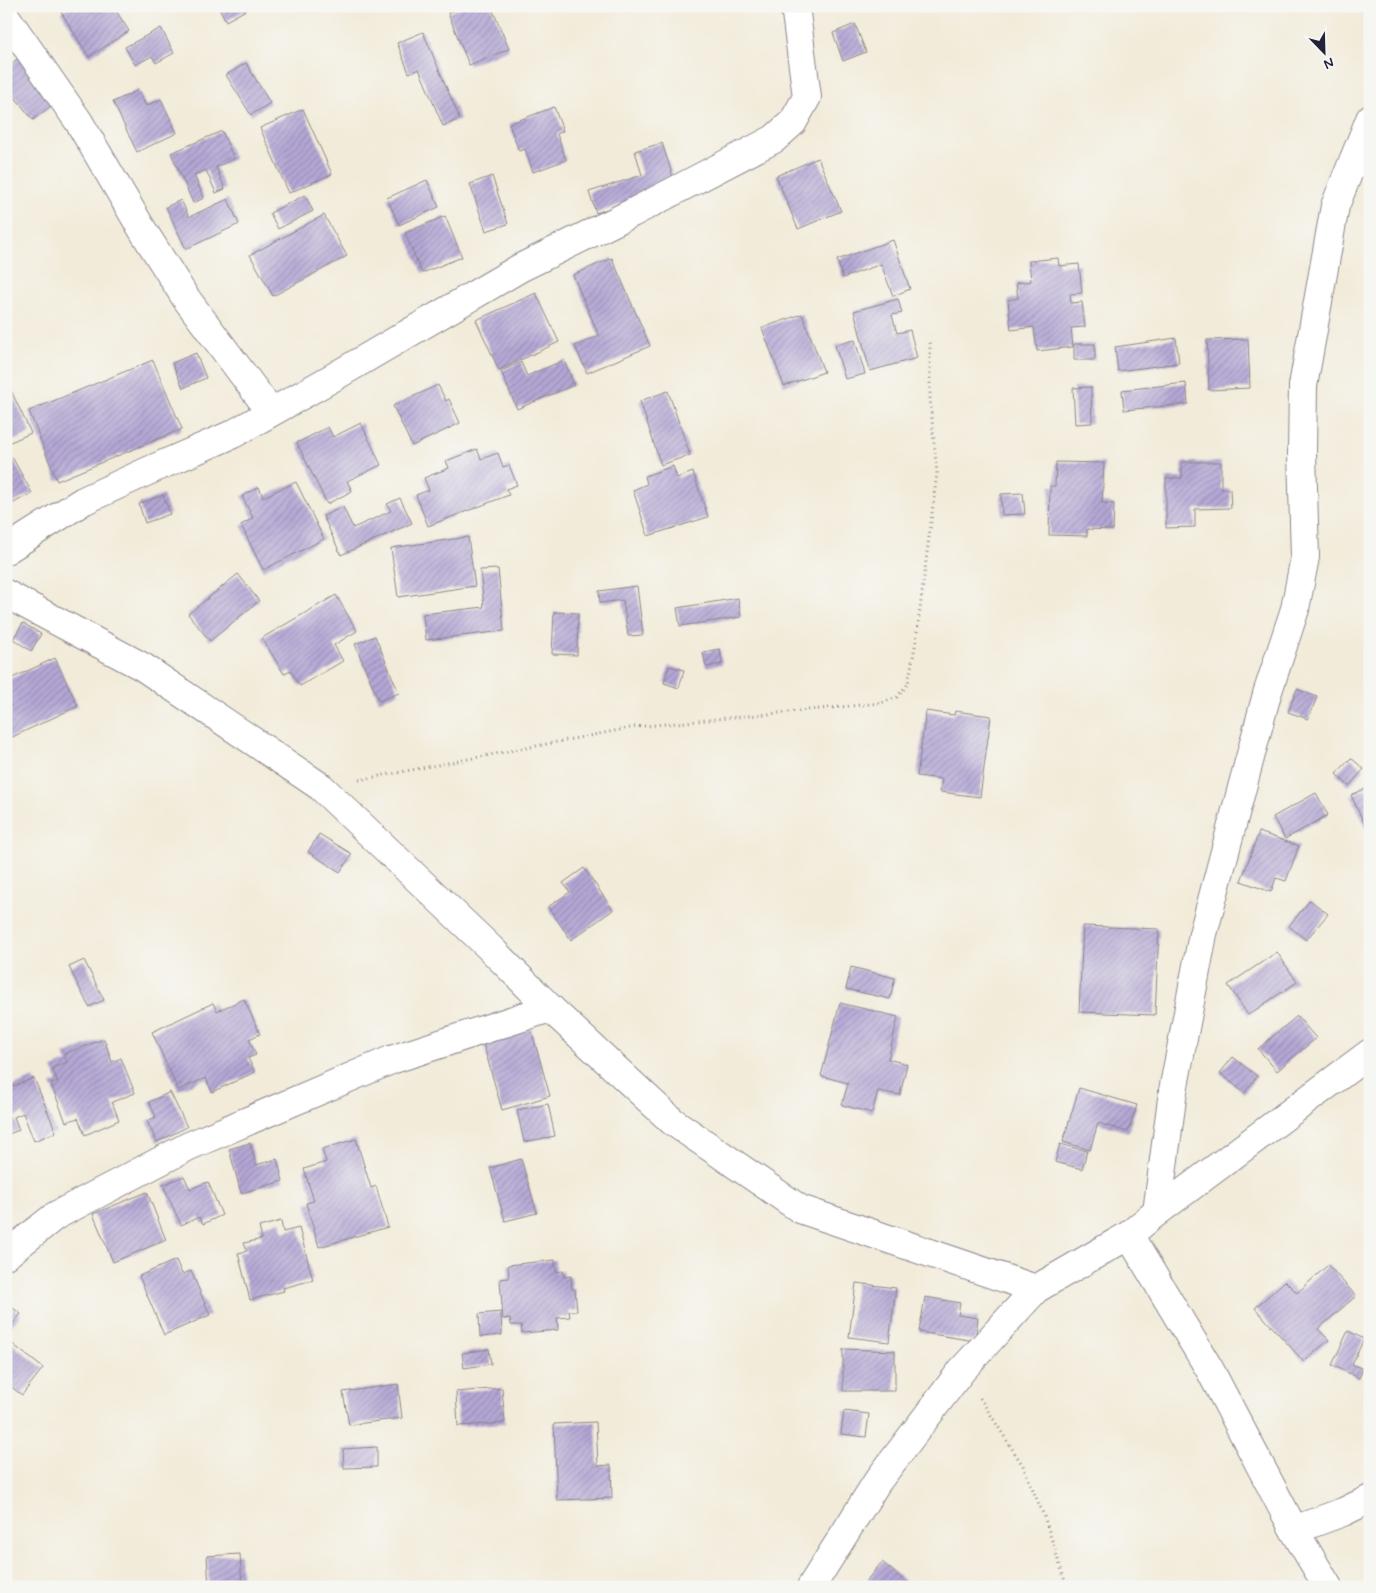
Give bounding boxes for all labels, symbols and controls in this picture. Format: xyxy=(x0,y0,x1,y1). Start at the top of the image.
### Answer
north arrow xyxy=(1298,28,1348,78)
text: N xyxy=(1321,53,1336,73)

